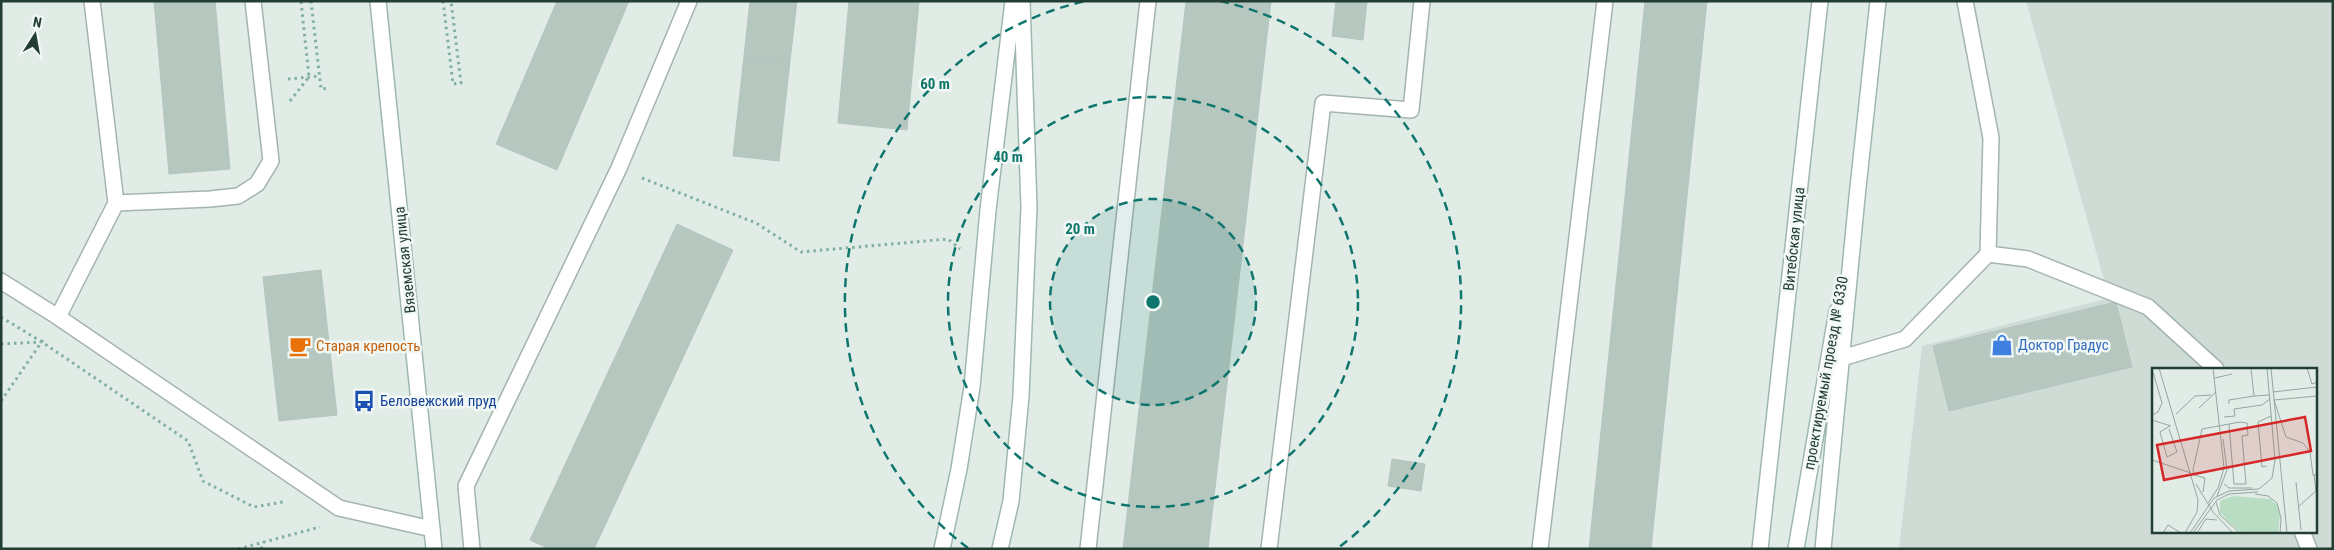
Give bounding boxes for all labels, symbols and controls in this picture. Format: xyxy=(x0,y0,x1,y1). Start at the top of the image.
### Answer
north arrow xyxy=(10,10,60,60)
text: N xyxy=(32,14,43,31)
text: 60 m xyxy=(920,75,950,93)
text: 40 m xyxy=(993,148,1023,166)
street label: Витебская улица xyxy=(1780,186,1808,292)
street label: Вяземская улица xyxy=(390,206,420,314)
text: 20 m xyxy=(1065,220,1095,238)
street label: проектируемый проезд № 6330 xyxy=(1800,275,1852,471)
centre of rings xyxy=(1144,293,1162,311)
shop icon: Доктор Градус xyxy=(1989,332,2015,358)
cafe icon: Старая крепость xyxy=(287,333,313,359)
place label: Доктор Градус xyxy=(2018,336,2109,354)
place label: Старая крепость xyxy=(316,337,421,355)
inset map xyxy=(2152,368,2316,532)
bus stop icon: Беловежский пруд xyxy=(351,388,377,414)
place label: Беловежский пруд xyxy=(380,392,497,410)

